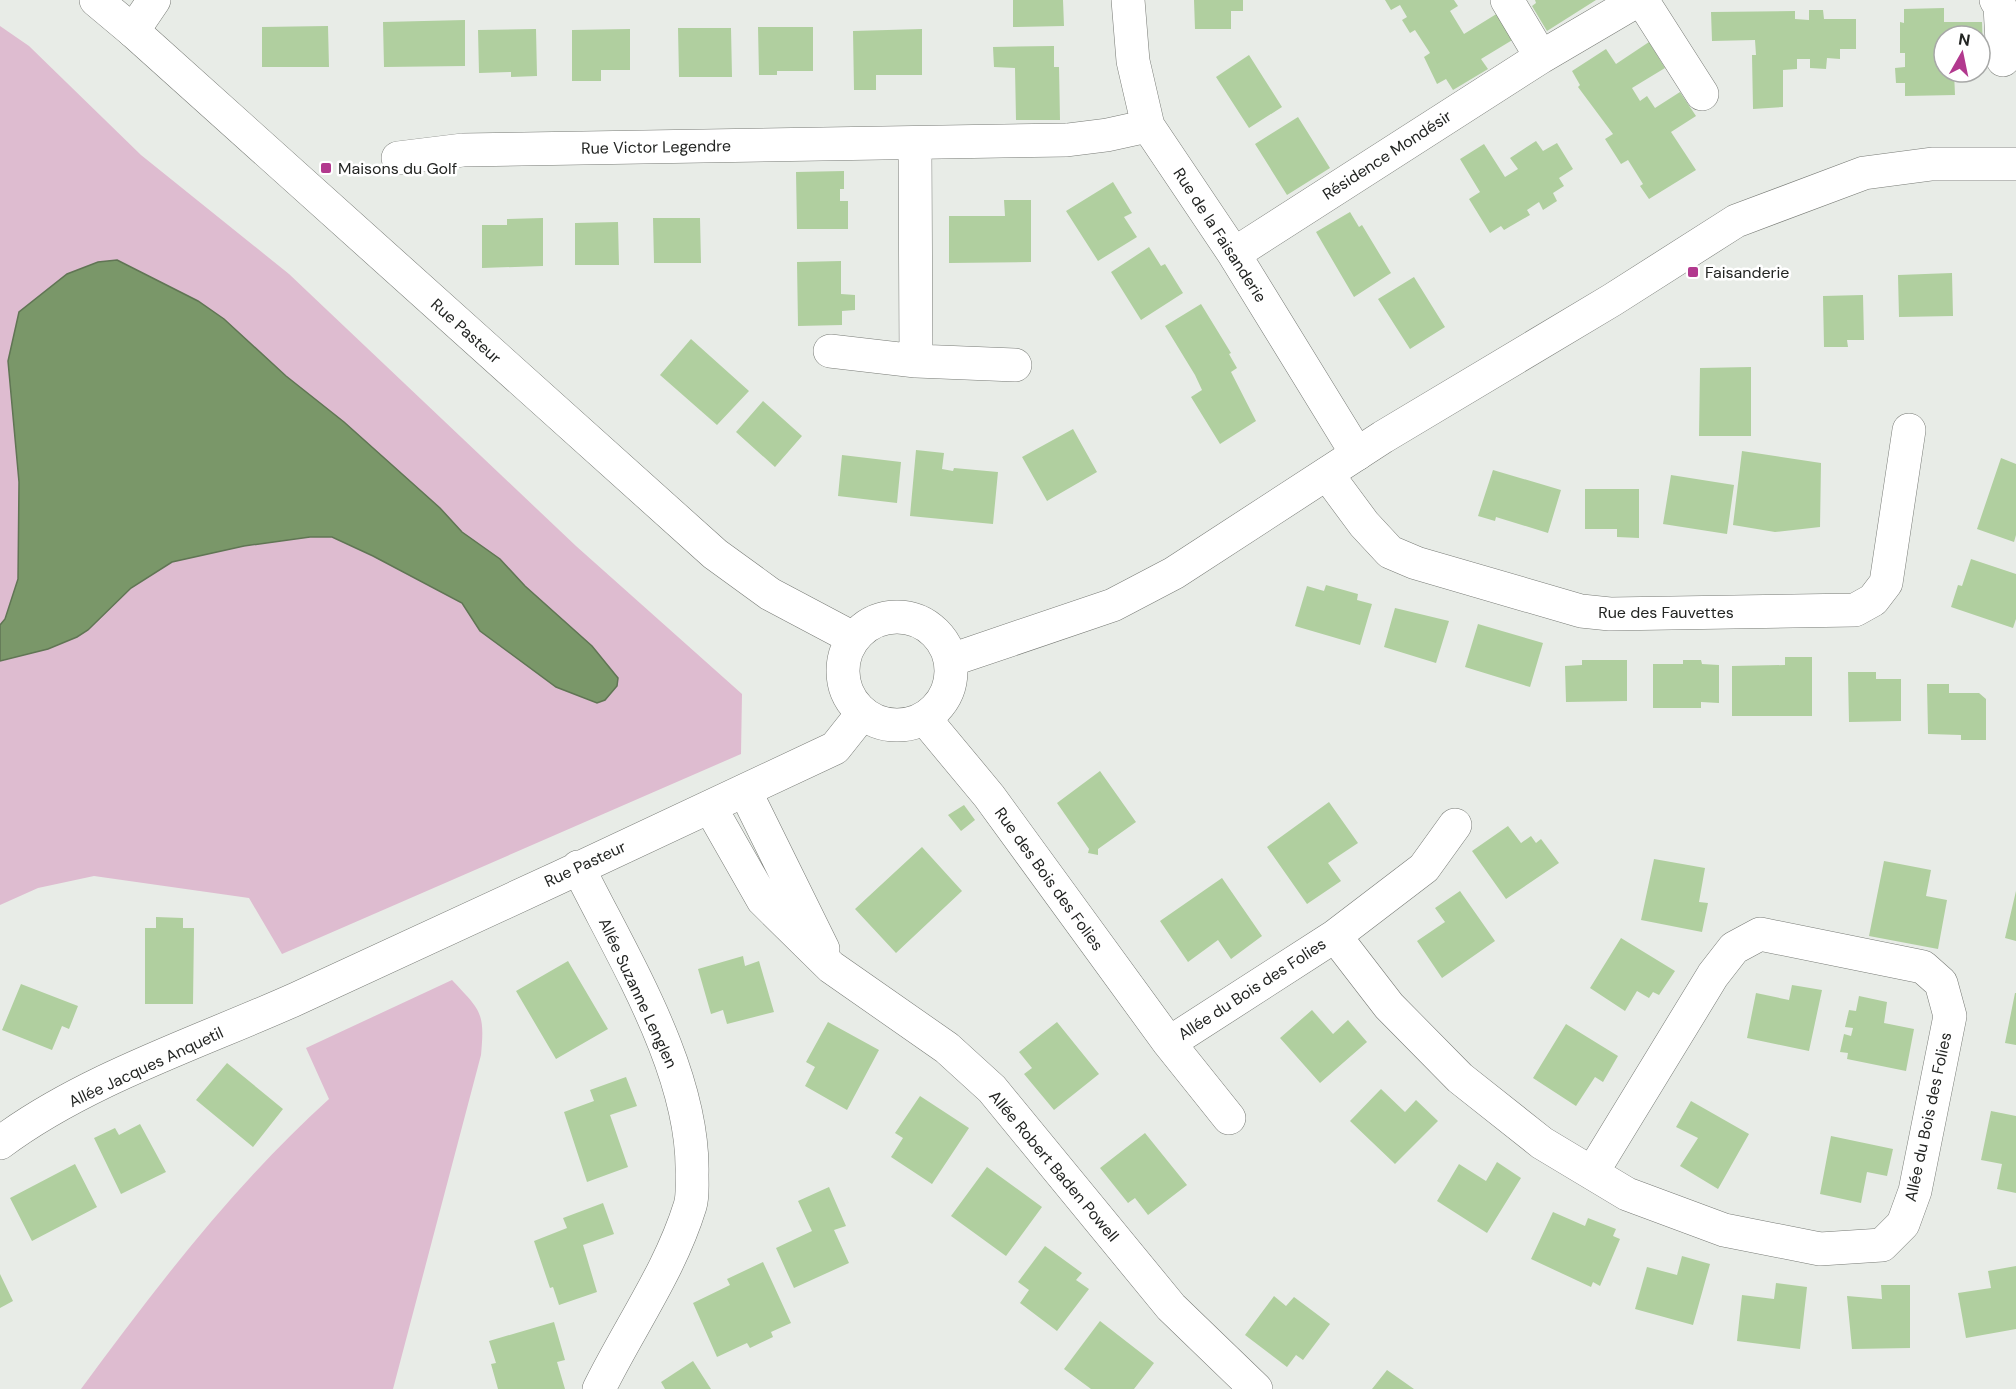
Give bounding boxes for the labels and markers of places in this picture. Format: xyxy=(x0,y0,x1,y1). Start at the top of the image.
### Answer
place label: Maisons du Golf xyxy=(338,158,457,179)
marker: Maisons du Golf xyxy=(319,161,333,175)
place label: Faisanderie xyxy=(1705,262,1789,283)
marker: Faisanderie xyxy=(1686,265,1700,279)

